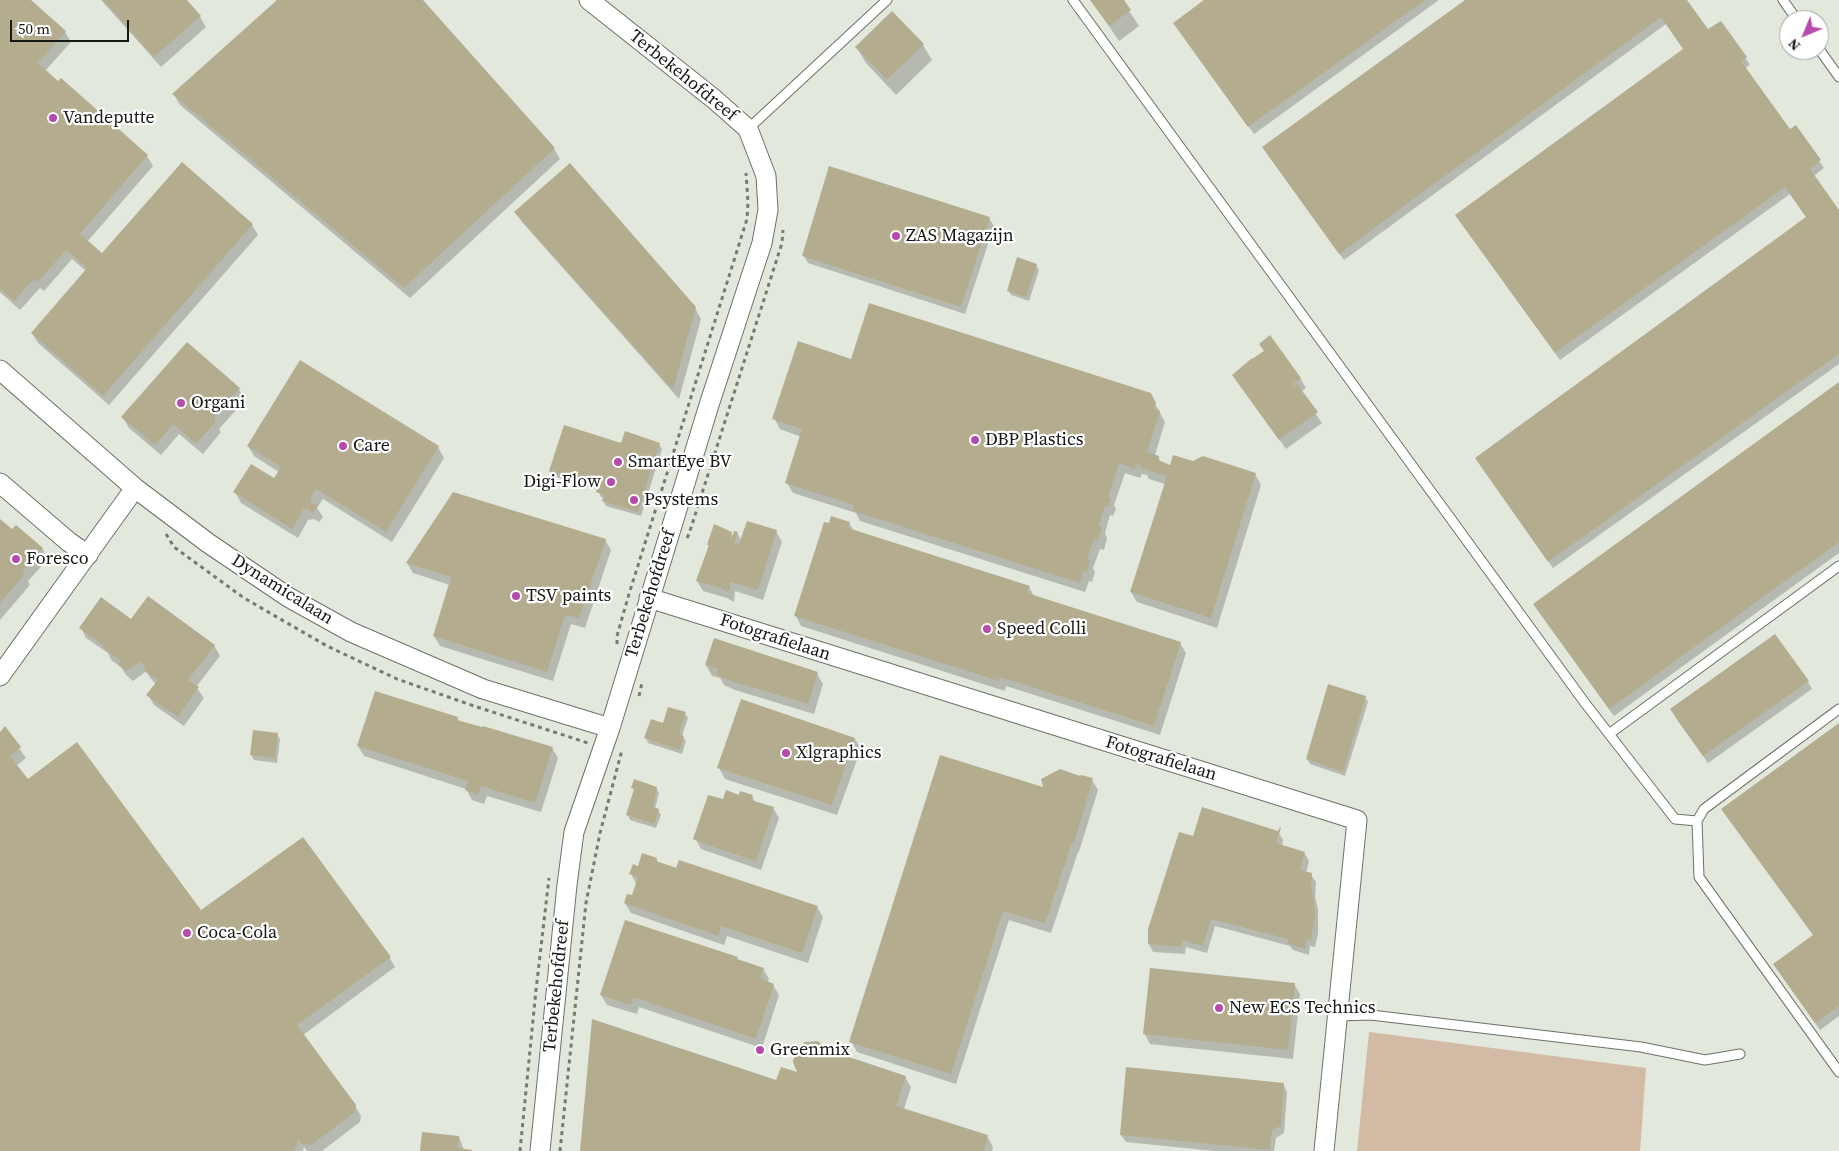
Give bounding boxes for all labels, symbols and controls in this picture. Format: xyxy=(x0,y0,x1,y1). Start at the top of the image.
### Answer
scale bar xyxy=(12,10,131,42)
north arrow xyxy=(1779,10,1829,60)
text: 50 m xyxy=(18,18,50,39)
street label: Terbekehofdreef xyxy=(624,26,742,126)
text: N xyxy=(1783,34,1805,56)
place label: Vandeputte xyxy=(63,107,155,129)
marker: Vandeputte xyxy=(47,112,59,124)
place label: ZAS Magazijn xyxy=(906,225,1014,247)
marker: ZAS Magazijn xyxy=(890,230,902,242)
place label: Organi xyxy=(191,392,245,414)
marker: Organi xyxy=(175,397,187,409)
place label: DBP Plastics xyxy=(985,429,1083,451)
marker: DBP Plastics xyxy=(969,434,981,446)
place label: Care xyxy=(353,435,390,457)
marker: Care xyxy=(337,440,349,452)
place label: SmartEye BV xyxy=(628,451,732,473)
marker: SmartEye BV xyxy=(612,456,624,468)
place label: Digi-Flow xyxy=(523,471,601,493)
marker: Digi-Flow xyxy=(605,476,617,488)
place label: Psystems xyxy=(644,489,718,511)
marker: Psystems xyxy=(628,494,640,506)
street label: Terbekehofdreef xyxy=(621,527,681,661)
place label: Foresco xyxy=(26,548,89,570)
street label: Dynamicalaan xyxy=(227,550,337,630)
marker: Foresco xyxy=(10,553,22,565)
place label: TSV paints xyxy=(526,585,611,607)
marker: TSV paints xyxy=(510,590,522,602)
street label: Fotografielaan xyxy=(717,610,833,666)
place label: Speed Colli xyxy=(997,618,1086,640)
marker: Speed Colli xyxy=(981,623,993,635)
street label: Fotografielaan xyxy=(1103,732,1219,786)
place label: Xlgraphics xyxy=(796,742,881,764)
marker: Xlgraphics xyxy=(780,747,792,759)
street label: Terbekehofdreef xyxy=(539,919,575,1053)
place label: Coca-Cola xyxy=(197,922,277,944)
marker: Coca-Cola xyxy=(181,927,193,939)
place label: New ECS Technics xyxy=(1229,997,1376,1019)
marker: New ECS Technics xyxy=(1213,1002,1225,1014)
place label: Greenmix xyxy=(770,1039,850,1061)
marker: Greenmix xyxy=(754,1044,766,1056)

